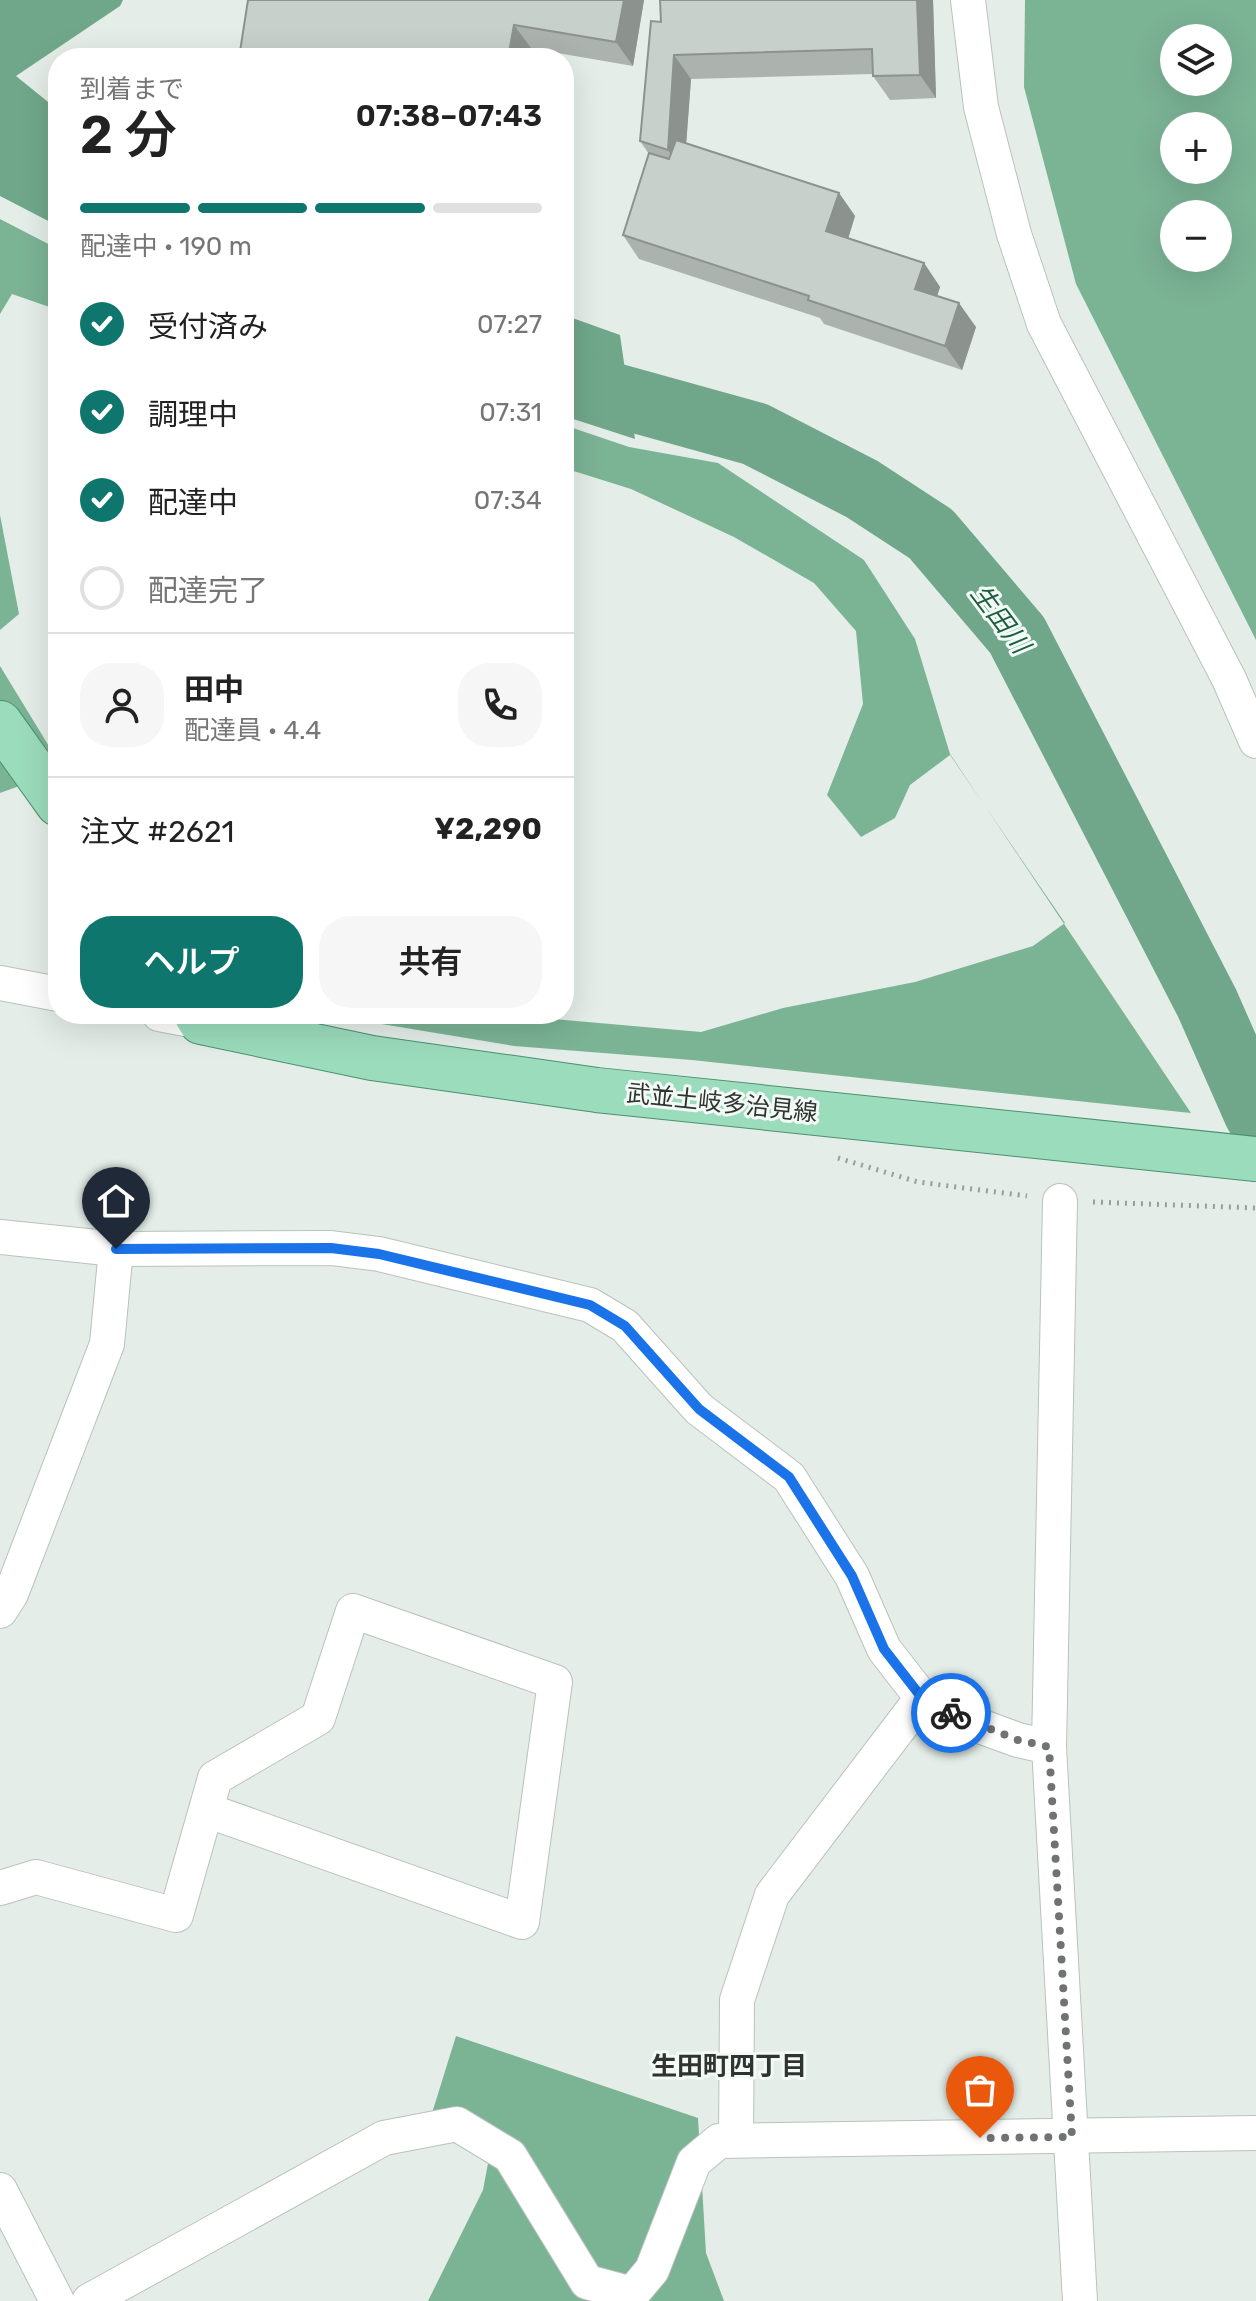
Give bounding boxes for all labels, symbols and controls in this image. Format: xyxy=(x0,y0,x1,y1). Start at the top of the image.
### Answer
map controls xyxy=(1160,24,1232,272)
button: layers xyxy=(1160,24,1232,96)
text: 到着まで xyxy=(80,74,184,105)
text: 07:38–07:43 xyxy=(356,98,542,134)
text: 2 分 xyxy=(80,104,176,166)
button: + xyxy=(1160,112,1232,184)
button: − xyxy=(1160,200,1232,272)
text: 配達中 · 190 m xyxy=(80,231,252,262)
icon: check xyxy=(80,302,124,346)
text: 受付済み xyxy=(148,309,268,345)
text: 07:27 xyxy=(477,309,542,340)
icon: check xyxy=(80,390,124,434)
text: 調理中 xyxy=(148,397,238,433)
text: 07:31 xyxy=(479,397,542,428)
icon: check xyxy=(80,478,124,522)
text: 配達中 xyxy=(148,485,238,521)
text: 07:34 xyxy=(474,485,542,516)
text: 配達完了 xyxy=(148,573,268,609)
water label: 生田川 xyxy=(964,579,1038,662)
button: person xyxy=(80,663,164,747)
button: phone xyxy=(458,663,542,747)
text: 田中 xyxy=(184,672,244,708)
text: 配達員 · 4.4 xyxy=(184,715,321,746)
text: ¥2,290 xyxy=(434,811,542,847)
text: 注文 #2621 xyxy=(80,814,234,850)
button: ヘルプ xyxy=(80,916,303,1008)
button: 共有 xyxy=(319,916,542,1008)
street label: 武並土岐多治見線 xyxy=(625,1079,819,1127)
pin xyxy=(82,1167,150,1249)
icon: home xyxy=(94,1179,138,1223)
courier xyxy=(911,1673,991,1753)
icon: bike xyxy=(929,1691,973,1735)
district label: 生田町四丁目 xyxy=(651,2051,807,2082)
pin xyxy=(946,2056,1014,2138)
icon: bag xyxy=(958,2068,1002,2112)

